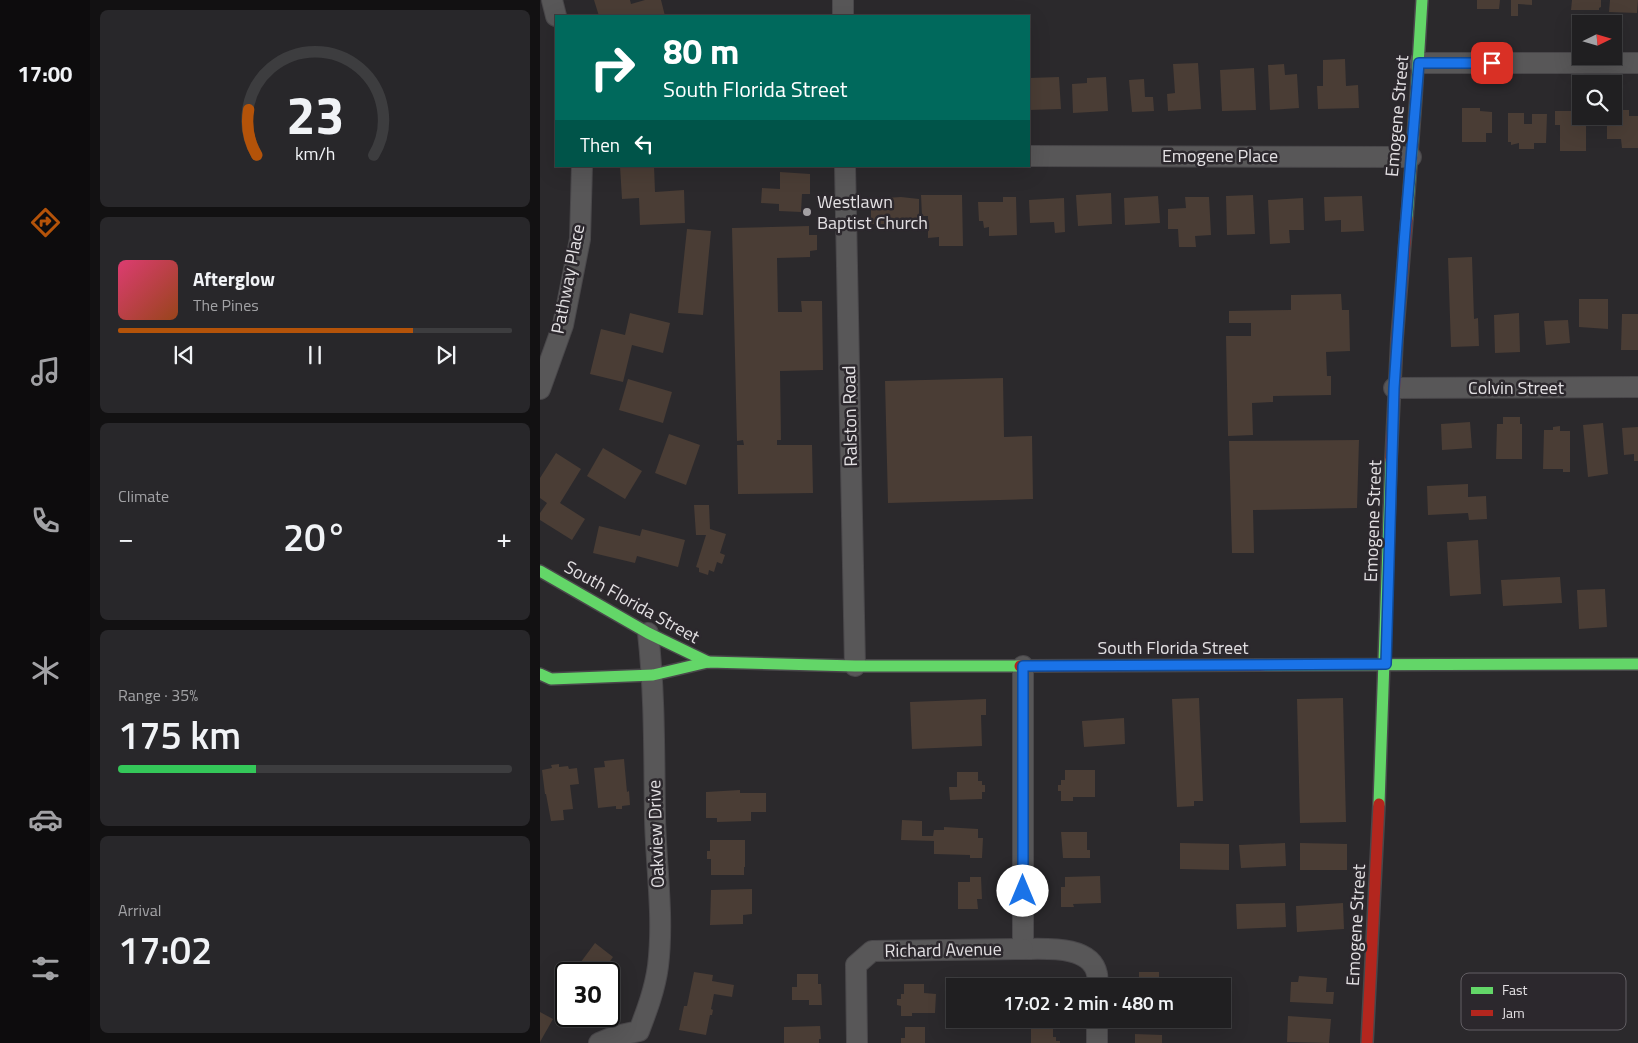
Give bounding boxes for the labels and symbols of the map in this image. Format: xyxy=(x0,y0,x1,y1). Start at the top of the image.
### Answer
north arrow xyxy=(1572,15,1622,65)
pin xyxy=(1471,42,1513,84)
street label: Emogene Street xyxy=(1378,53,1415,178)
street label: Emogene Place xyxy=(1162,142,1278,169)
place label: Westlawn Baptist Church xyxy=(817,188,928,236)
marker: Westlawn Baptist Church xyxy=(801,206,813,218)
street label: Pathway Place xyxy=(544,222,591,336)
street label: Ralston Road xyxy=(835,365,864,467)
street label: Colvin Street xyxy=(1468,374,1565,401)
street label: Emogene Street xyxy=(1357,459,1388,582)
street label: South Florida Street xyxy=(560,553,705,650)
street label: South Florida Street xyxy=(1098,634,1249,661)
street label: Oakview Drive xyxy=(640,779,671,889)
street label: Emogene Street xyxy=(1339,863,1372,987)
position arrow xyxy=(996,864,1048,916)
street label: Richard Avenue xyxy=(884,935,1002,964)
speed limit sign: 30 xyxy=(555,962,620,1027)
legend xyxy=(1461,973,1626,1030)
text: Fast xyxy=(1502,979,1527,1000)
text: Jam xyxy=(1502,1002,1525,1023)

